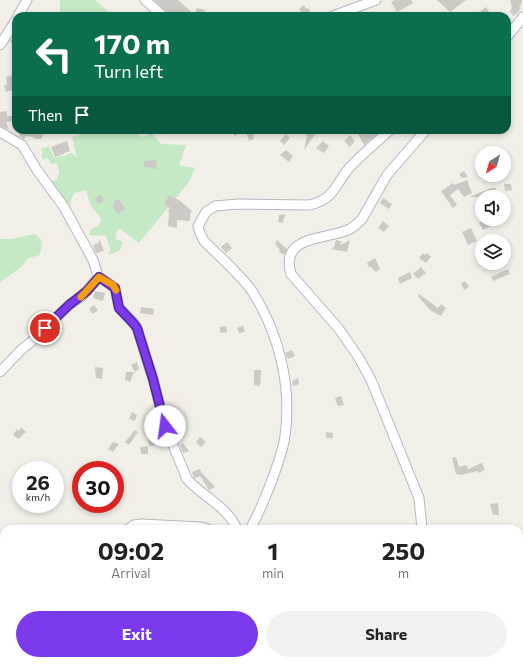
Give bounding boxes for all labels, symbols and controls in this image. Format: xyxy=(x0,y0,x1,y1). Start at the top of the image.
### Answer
text: 170 m xyxy=(94,26,170,60)
icon: left xyxy=(28,28,80,80)
text: Turn left xyxy=(94,60,163,82)
icon: arrive xyxy=(71,104,93,126)
text: Then xyxy=(28,106,63,124)
north arrow xyxy=(475,146,511,182)
map controls xyxy=(475,146,511,270)
button: sound xyxy=(475,190,511,226)
button: layers xyxy=(475,234,511,270)
pin xyxy=(28,311,62,345)
icon: arrive xyxy=(34,317,56,339)
position arrow xyxy=(144,405,186,447)
speed limit sign: 30 xyxy=(72,461,124,513)
text: 26 xyxy=(26,470,50,494)
text: km/h xyxy=(26,491,50,503)
text: 09:02 xyxy=(98,536,164,565)
text: 1 xyxy=(268,536,278,565)
text: 250 xyxy=(382,536,425,565)
text: Arrival xyxy=(111,565,151,581)
text: min xyxy=(262,565,284,581)
text: m xyxy=(398,565,409,581)
button: Exit xyxy=(16,611,258,657)
button: Share xyxy=(266,611,507,657)

